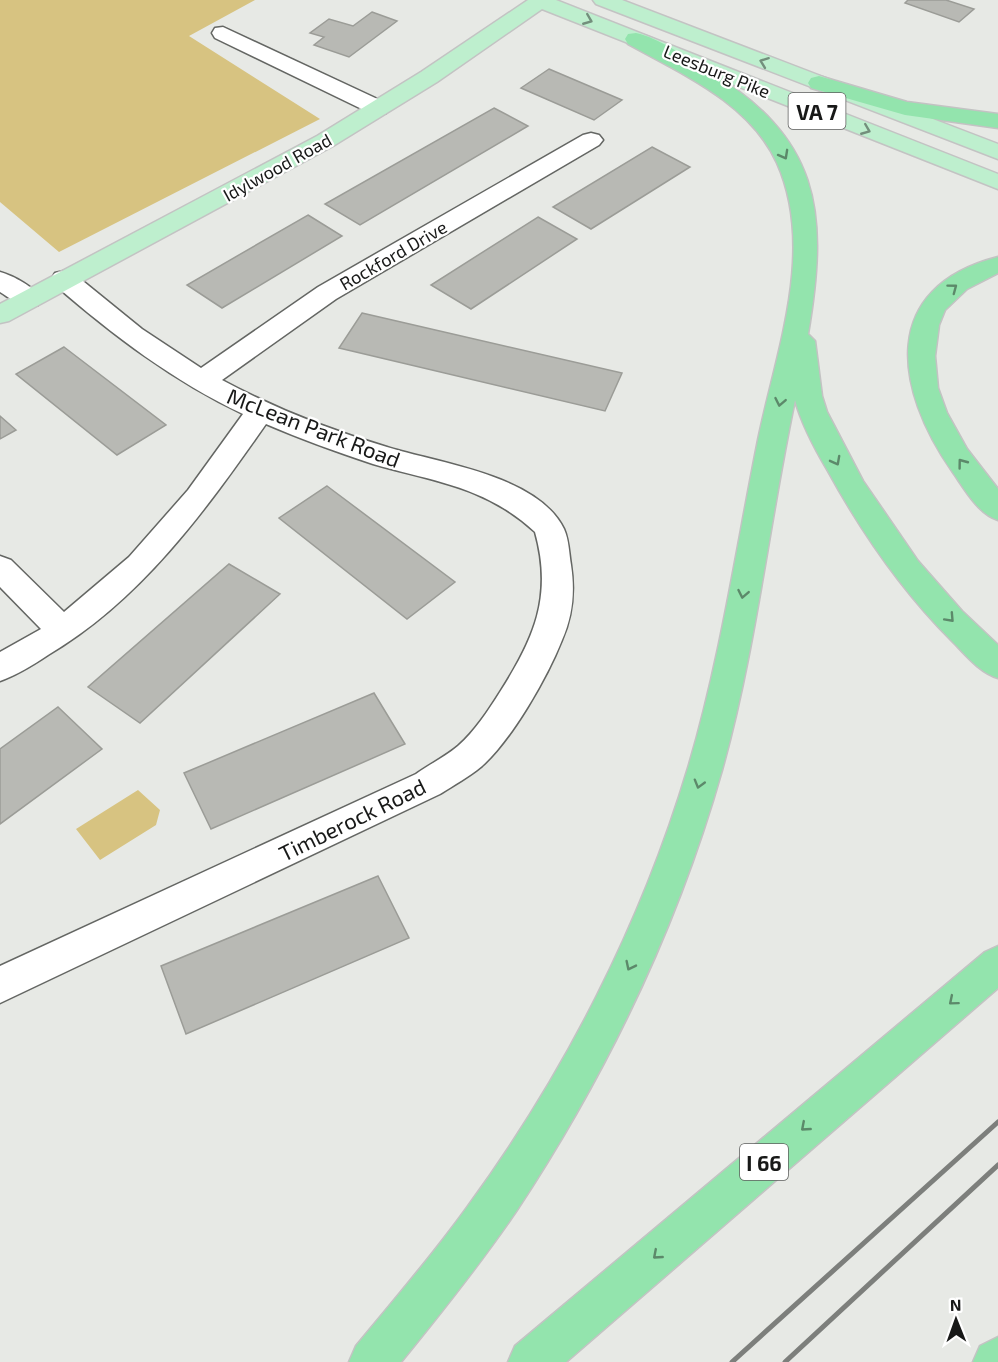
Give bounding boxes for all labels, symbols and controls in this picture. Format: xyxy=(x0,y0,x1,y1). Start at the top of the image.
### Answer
one-way arrow xyxy=(582,13,593,25)
street label: Leesburg Pike xyxy=(660,40,774,102)
one-way arrow xyxy=(759,57,770,69)
road number: VA 7 xyxy=(788,93,846,129)
one-way arrow xyxy=(860,123,871,135)
street label: Idylwood Road xyxy=(219,128,335,206)
one-way arrow xyxy=(777,149,788,159)
street label: Rockford Drive xyxy=(335,215,451,295)
one-way arrow xyxy=(947,285,958,296)
street label: McLean Park Road xyxy=(224,382,404,472)
one-way arrow xyxy=(774,397,787,407)
one-way arrow xyxy=(829,454,840,465)
one-way arrow xyxy=(959,459,970,470)
one-way arrow xyxy=(737,588,750,598)
one-way arrow xyxy=(943,611,954,622)
street label: Timberock Road xyxy=(274,772,430,866)
one-way arrow xyxy=(694,778,706,788)
one-way arrow xyxy=(626,959,638,970)
one-way arrow xyxy=(949,994,960,1005)
one-way arrow xyxy=(801,1120,812,1131)
road number: I 66 xyxy=(740,1144,788,1180)
one-way arrow xyxy=(653,1247,664,1258)
north arrow xyxy=(926,1290,986,1350)
text: N xyxy=(950,1295,962,1314)

